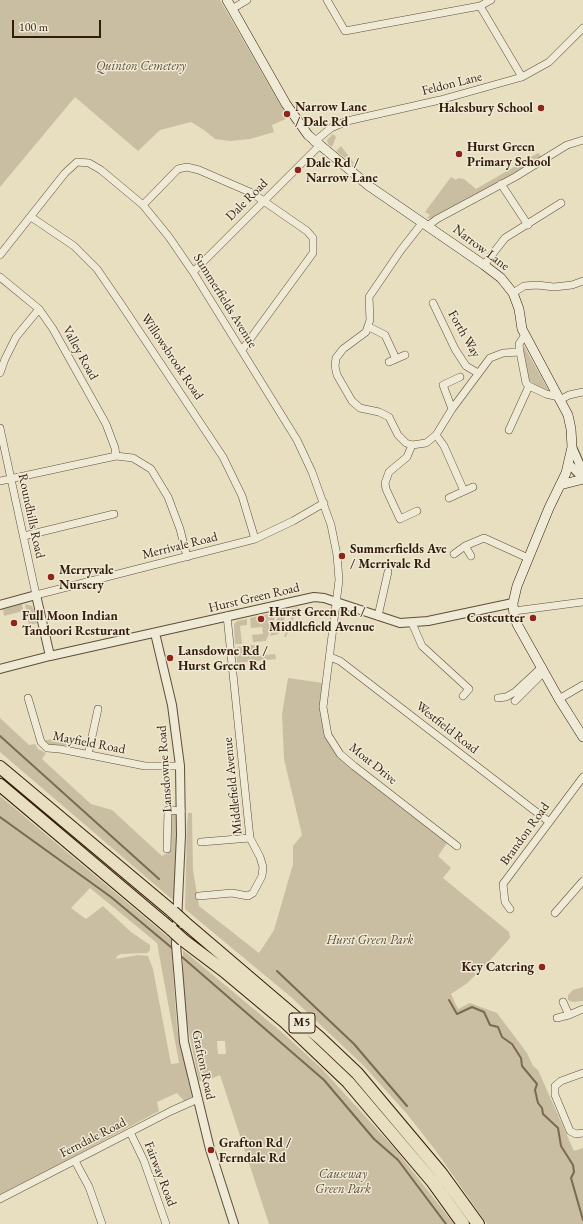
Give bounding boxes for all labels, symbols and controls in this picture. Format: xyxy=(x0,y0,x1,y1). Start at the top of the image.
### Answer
scale bar xyxy=(14,12,103,38)
text: 100 m xyxy=(19,19,48,35)
park label: Quinton Cemetery xyxy=(96,58,186,74)
street label: Feldon Lane xyxy=(420,69,484,99)
place label: Narrow Lane / Dale Rd xyxy=(295,99,367,130)
place label: Halesbury School xyxy=(439,100,533,116)
marker: Halesbury School xyxy=(536,103,546,113)
marker: Narrow Lane / Dale Rd xyxy=(282,109,292,119)
place label: Hurst Green Primary School xyxy=(467,139,551,170)
marker: Hurst Green Primary School xyxy=(454,149,464,159)
place label: Dale Rd / Narrow Lane xyxy=(306,155,378,186)
marker: Dale Rd / Narrow Lane xyxy=(293,165,303,175)
street label: Dale Road xyxy=(223,176,271,224)
street label: Narrow Lane xyxy=(450,222,512,274)
street label: Summerfields Avenue xyxy=(190,251,260,351)
street label: Forth Way xyxy=(444,308,484,360)
street label: Willowsbrook Road xyxy=(138,311,206,403)
street label: Valley Road xyxy=(59,323,101,383)
street label: Roundhills Road xyxy=(14,472,48,560)
street label: Merrivale Road xyxy=(141,529,219,563)
place label: Summerfields Ave / Merrivale Rd xyxy=(350,541,447,572)
marker: Summerfields Ave / Merrivale Rd xyxy=(337,551,347,561)
place label: Merryvale Nursery xyxy=(59,562,114,593)
marker: Merryvale Nursery xyxy=(46,572,56,582)
street label: Hurst Green Road xyxy=(207,580,301,616)
place label: Hurst Green Rd / Middlefield Avenue xyxy=(269,604,374,635)
place label: Full Moon Indian Tandoori Resturant xyxy=(22,608,130,639)
place label: Costcutter xyxy=(467,610,525,626)
marker: Costcutter xyxy=(528,613,538,623)
marker: Hurst Green Rd / Middlefield Avenue xyxy=(256,614,266,624)
marker: Full Moon Indian Tandoori Resturant xyxy=(9,618,19,628)
place label: Lansdowne Rd / Hurst Green Rd xyxy=(178,643,268,674)
marker: Lansdowne Rd / Hurst Green Rd xyxy=(165,653,175,663)
street label: Westfield Road xyxy=(413,699,481,757)
street label: Lansdowne Road xyxy=(154,725,176,813)
street label: Mayfield Road xyxy=(51,728,127,758)
street label: Middlefield Avenue xyxy=(220,737,246,835)
street label: Moat Drive xyxy=(346,740,400,788)
street label: Brandon Road xyxy=(497,800,553,868)
park label: Hurst Green Park xyxy=(326,932,414,948)
place label: Key Catering xyxy=(461,959,534,975)
marker: Key Catering xyxy=(537,962,547,972)
road number: M5 xyxy=(289,1013,315,1033)
street label: Grafton Road xyxy=(188,1029,218,1101)
street label: Ferndale Road xyxy=(57,1115,129,1161)
place label: Grafton Rd / Ferndale Rd xyxy=(219,1135,291,1166)
street label: Fairway Road xyxy=(140,1139,180,1209)
marker: Grafton Rd / Ferndale Rd xyxy=(206,1145,216,1155)
park label: Causeway Green Park xyxy=(315,1166,371,1197)

